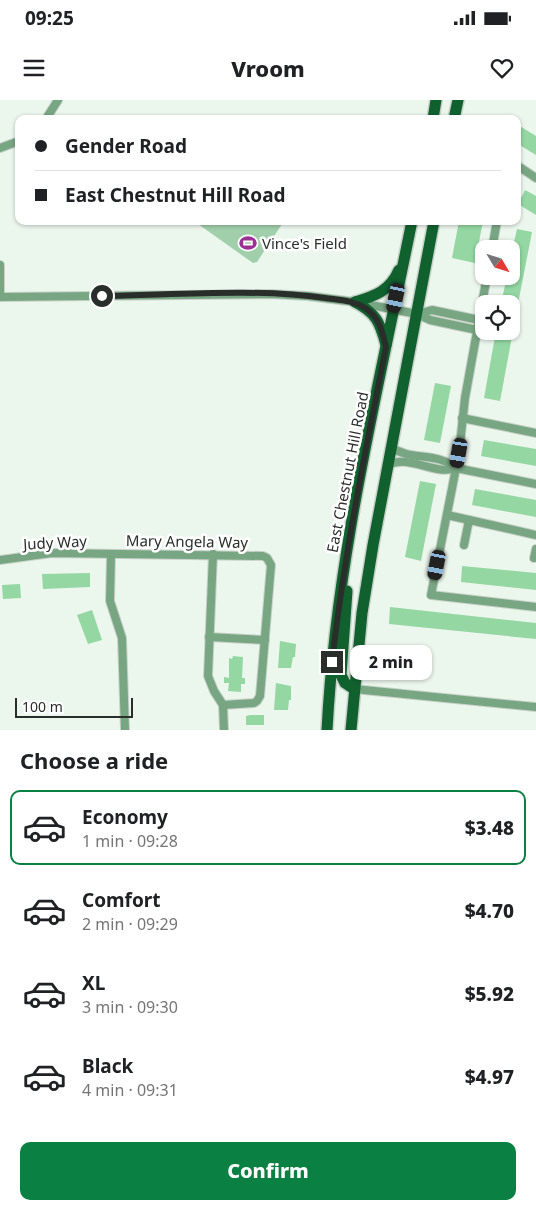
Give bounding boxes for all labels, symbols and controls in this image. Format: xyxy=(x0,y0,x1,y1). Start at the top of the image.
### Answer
text: 09:25 xyxy=(25,5,74,31)
text: Vroom xyxy=(231,53,305,83)
icon: menu xyxy=(20,54,48,82)
icon: heart xyxy=(488,54,516,82)
text: Gender Road xyxy=(65,133,187,159)
text: East Chestnut Hill Road xyxy=(65,182,286,208)
sports icon: Vince's Field xyxy=(238,233,258,253)
place label: Vince's Field xyxy=(262,233,347,253)
north arrow xyxy=(475,240,520,285)
map controls xyxy=(475,240,520,340)
car xyxy=(385,282,406,314)
route start xyxy=(91,285,113,307)
button: locate xyxy=(475,295,520,340)
street label: East Chestnut Hill Road xyxy=(322,390,372,554)
car xyxy=(449,437,468,469)
street label: Judy Way xyxy=(21,530,88,554)
street label: Mary Angela Way xyxy=(126,530,249,552)
car xyxy=(426,549,447,581)
callout: 2 min xyxy=(350,644,432,680)
route end xyxy=(321,651,343,673)
text: 2 min xyxy=(369,651,413,673)
scale bar xyxy=(15,695,132,718)
text: 100 m xyxy=(22,697,63,716)
text: Choose a ride xyxy=(20,745,168,775)
text: Economy xyxy=(82,804,168,830)
icon: car xyxy=(22,805,67,850)
text: $3.48 xyxy=(465,815,514,841)
text: 1 min · 09:28 xyxy=(82,830,178,852)
text: Comfort xyxy=(82,887,161,913)
icon: car xyxy=(22,888,67,933)
text: $4.70 xyxy=(465,898,514,924)
text: 2 min · 09:29 xyxy=(82,913,178,935)
text: XL xyxy=(82,970,105,996)
icon: car xyxy=(22,971,67,1016)
text: $5.92 xyxy=(465,981,514,1007)
text: 3 min · 09:30 xyxy=(82,996,178,1018)
text: Black xyxy=(82,1053,133,1079)
icon: car xyxy=(22,1054,67,1099)
text: $4.97 xyxy=(465,1064,514,1090)
text: 4 min · 09:31 xyxy=(82,1079,178,1101)
button: Confirm xyxy=(20,1142,516,1200)

